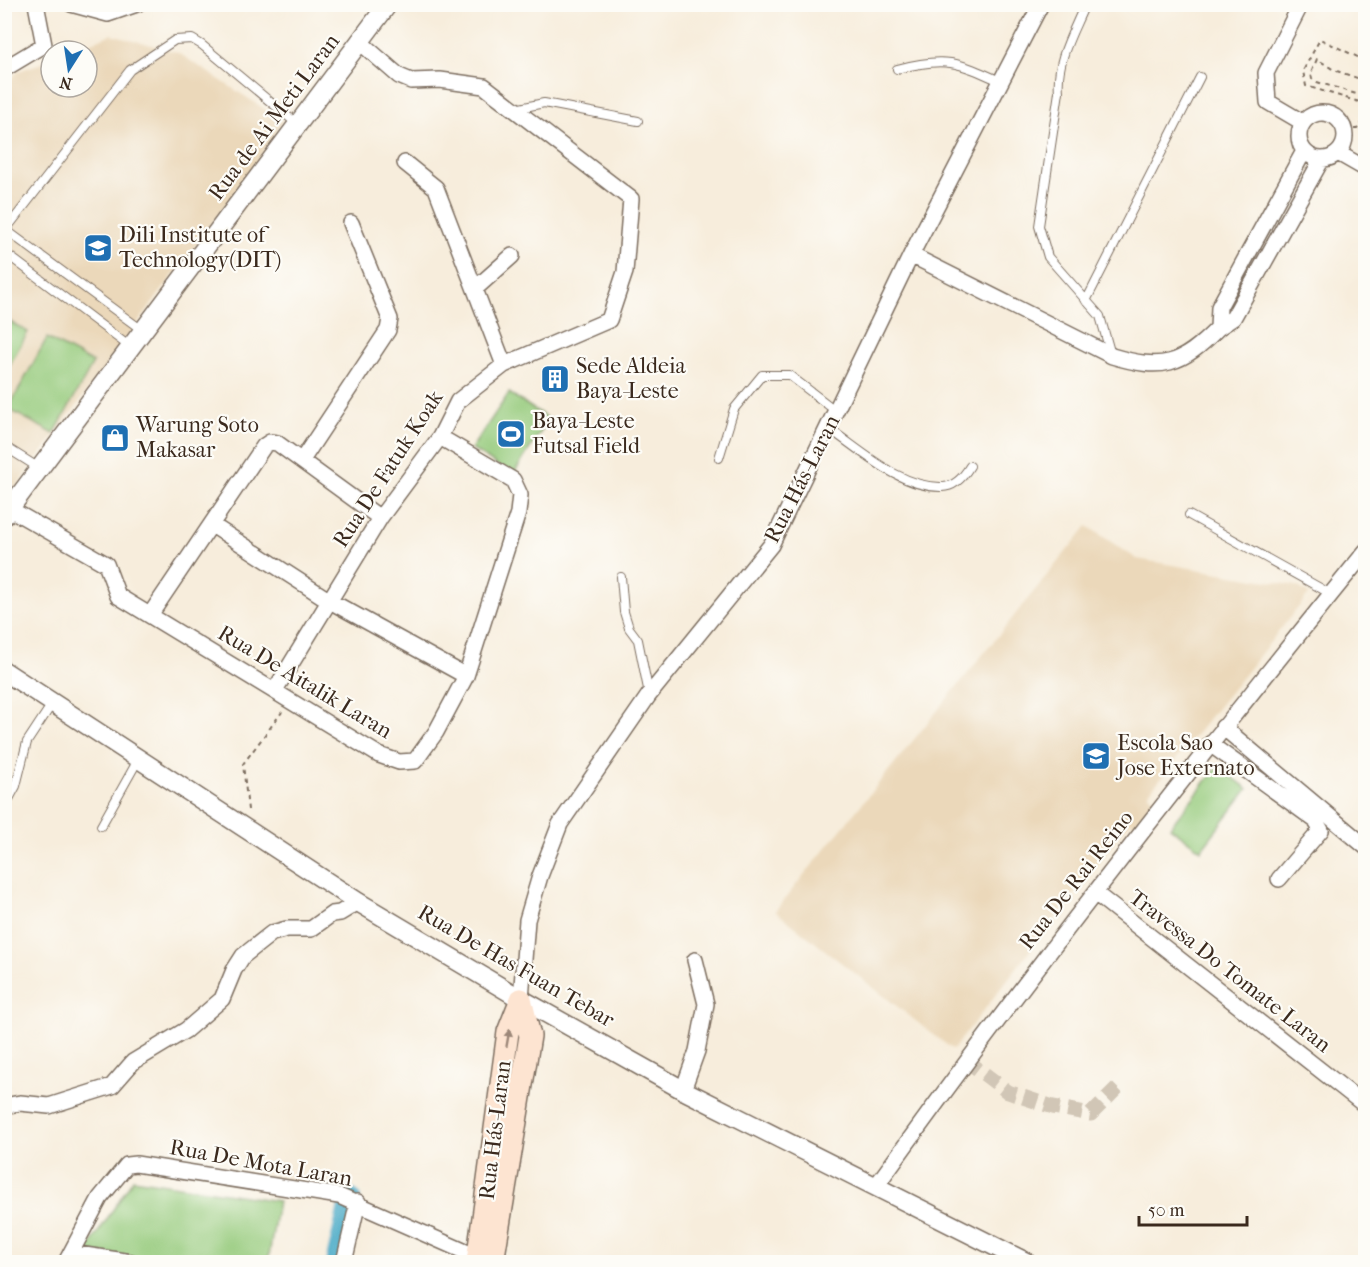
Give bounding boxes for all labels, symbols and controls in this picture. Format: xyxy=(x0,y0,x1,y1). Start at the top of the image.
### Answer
street label: Rua de Ai Meti Laran xyxy=(203,28,345,205)
north arrow xyxy=(39,39,99,99)
text: N xyxy=(57,72,74,94)
place label: Dili Institute of Technology(DIT) xyxy=(119,222,282,273)
school or university icon: Dili Institute of Technology(DIT) xyxy=(82,232,114,264)
place label: Sede Aldeia Baya-Leste xyxy=(576,353,686,404)
building icon: Sede Aldeia Baya-Leste xyxy=(539,363,571,395)
street label: Rua De Fatuk Koak xyxy=(328,385,449,552)
place label: Baya-Leste Futsal Field xyxy=(532,408,641,459)
street label: Rua Hás-Laran xyxy=(759,410,845,547)
place label: Warung Soto Makasar xyxy=(135,412,259,463)
sports icon: Baya-Leste Futsal Field xyxy=(495,418,527,450)
shop icon: Warung Soto Makasar xyxy=(99,422,131,454)
street label: Rua De Aitalik Laran xyxy=(213,620,397,744)
place label: Escola Sao Jose Externato xyxy=(1115,730,1255,781)
school or university icon: Escola Sao Jose Externato xyxy=(1080,740,1112,772)
street label: Rua De Rai Reino xyxy=(1013,805,1139,955)
street label: Travessa Do Tomate Laran xyxy=(1124,884,1336,1058)
street label: Rua De Has Fuan Tebar xyxy=(413,899,619,1033)
one-way arrow xyxy=(503,1028,512,1047)
street label: Rua Hás-Laran xyxy=(474,1059,516,1201)
street label: Rua De Mota Laran xyxy=(168,1134,354,1192)
scale bar xyxy=(1139,1189,1247,1227)
text: 50 m xyxy=(1148,1200,1185,1221)

